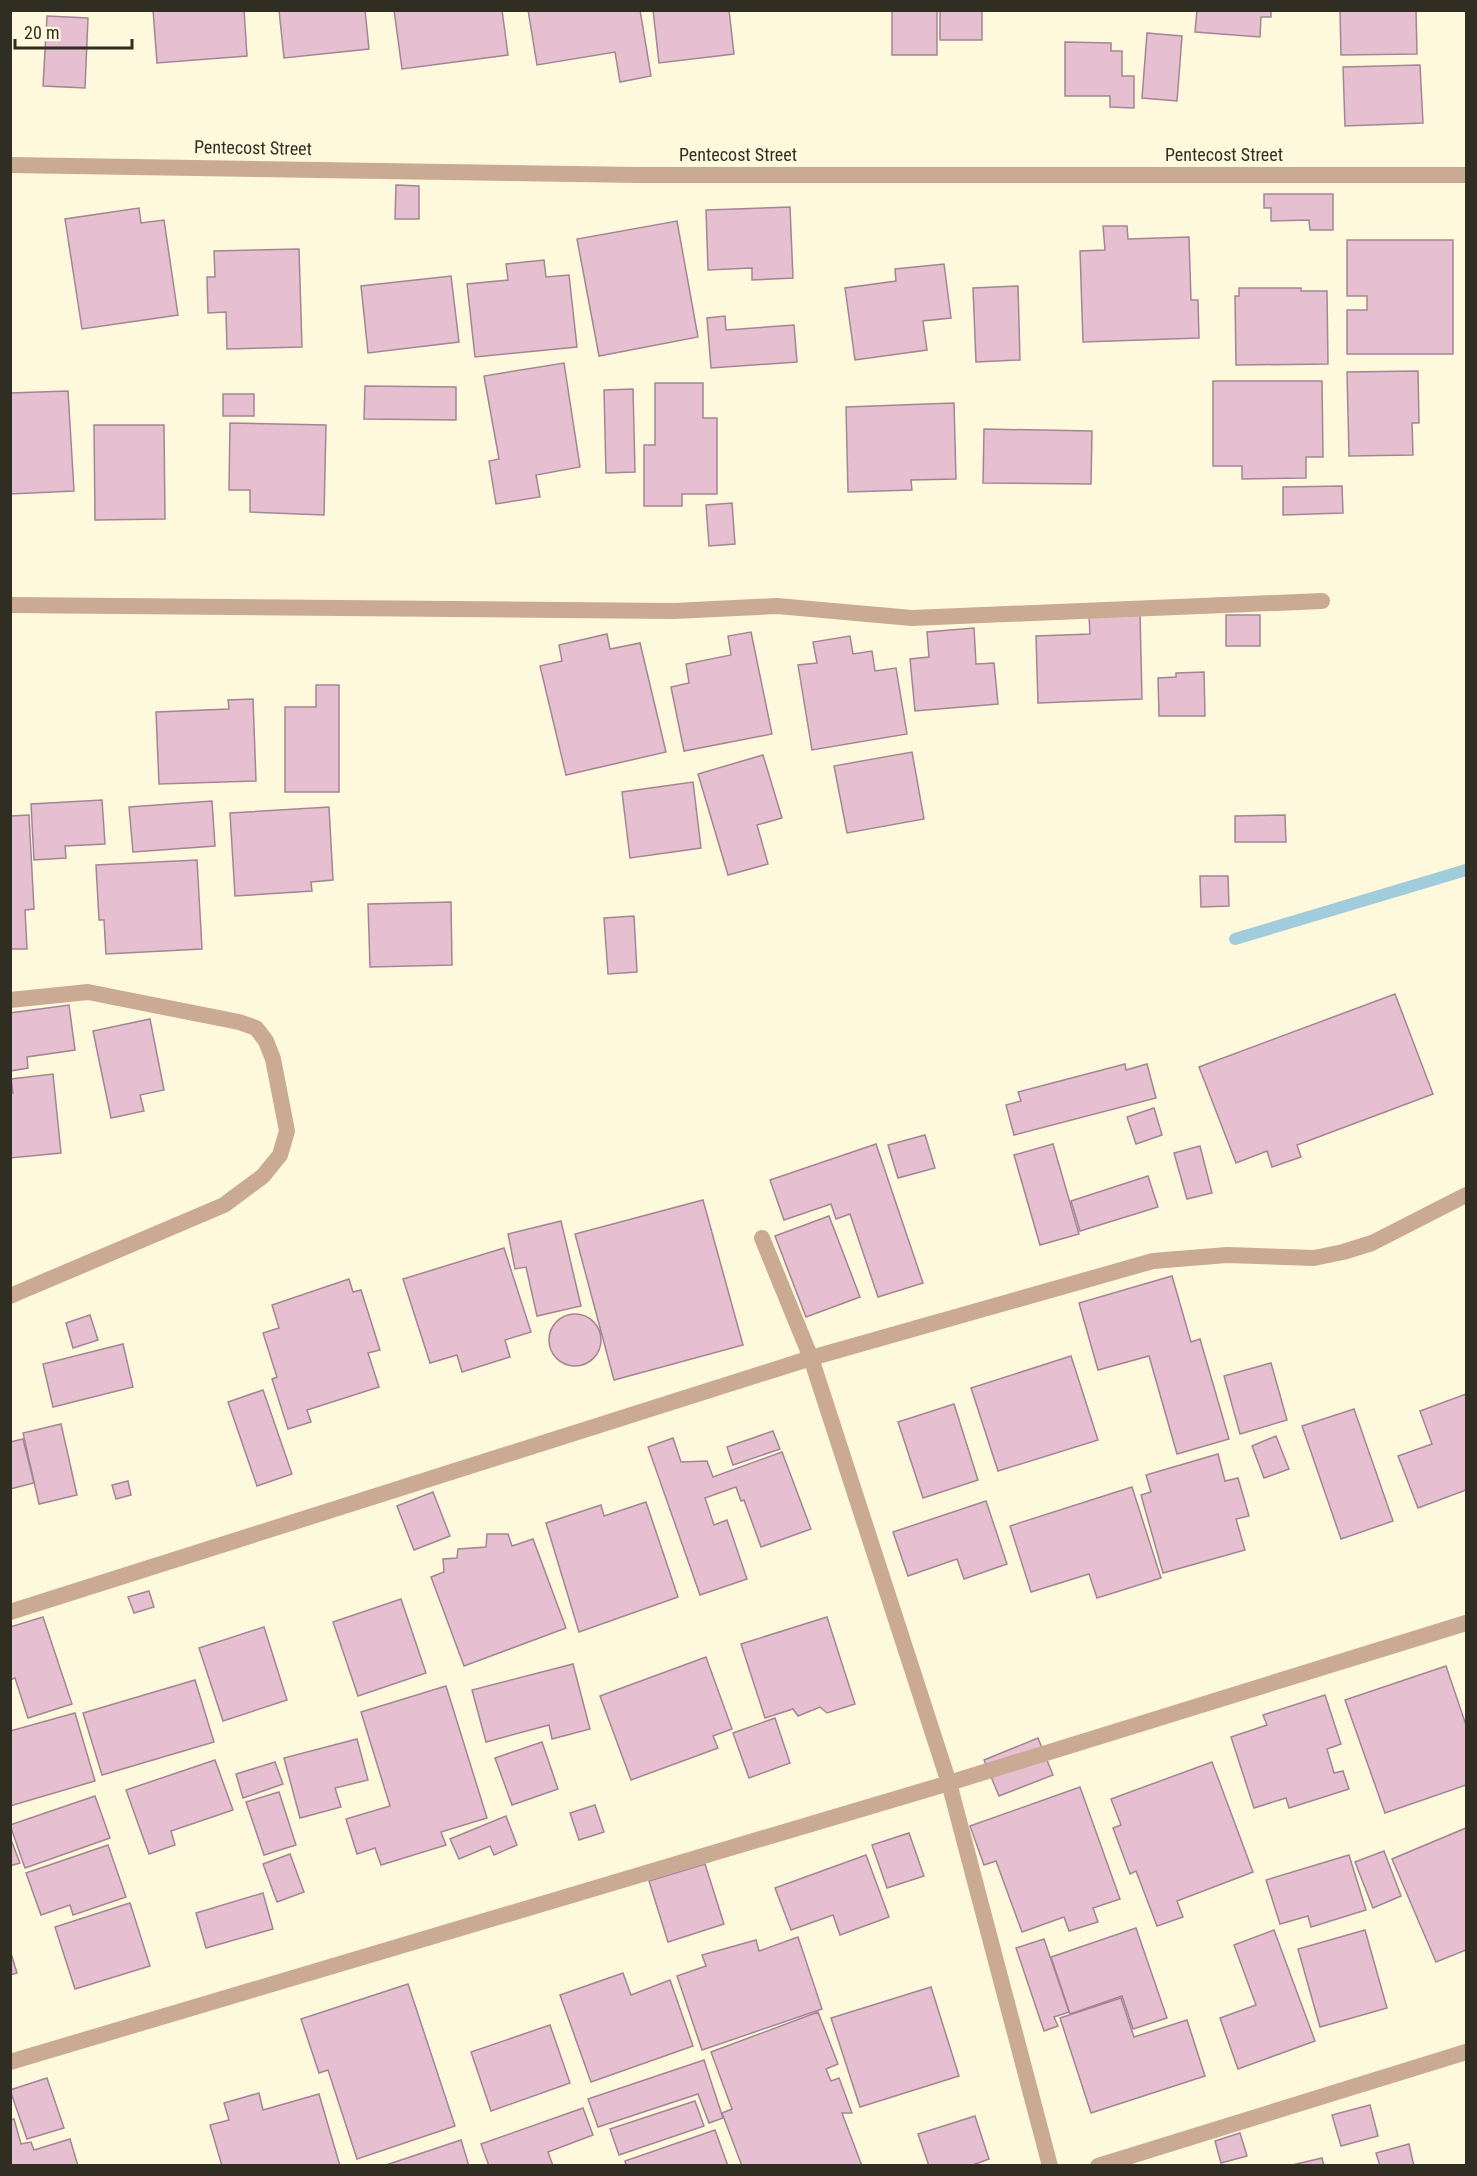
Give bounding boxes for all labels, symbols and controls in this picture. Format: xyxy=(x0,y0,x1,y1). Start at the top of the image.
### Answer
scale bar xyxy=(15,12,132,50)
text: 20 m xyxy=(24,22,59,43)
street label: Pentecost Street xyxy=(194,136,312,159)
street label: Pentecost Street xyxy=(679,144,797,165)
street label: Pentecost Street xyxy=(1165,144,1283,165)

